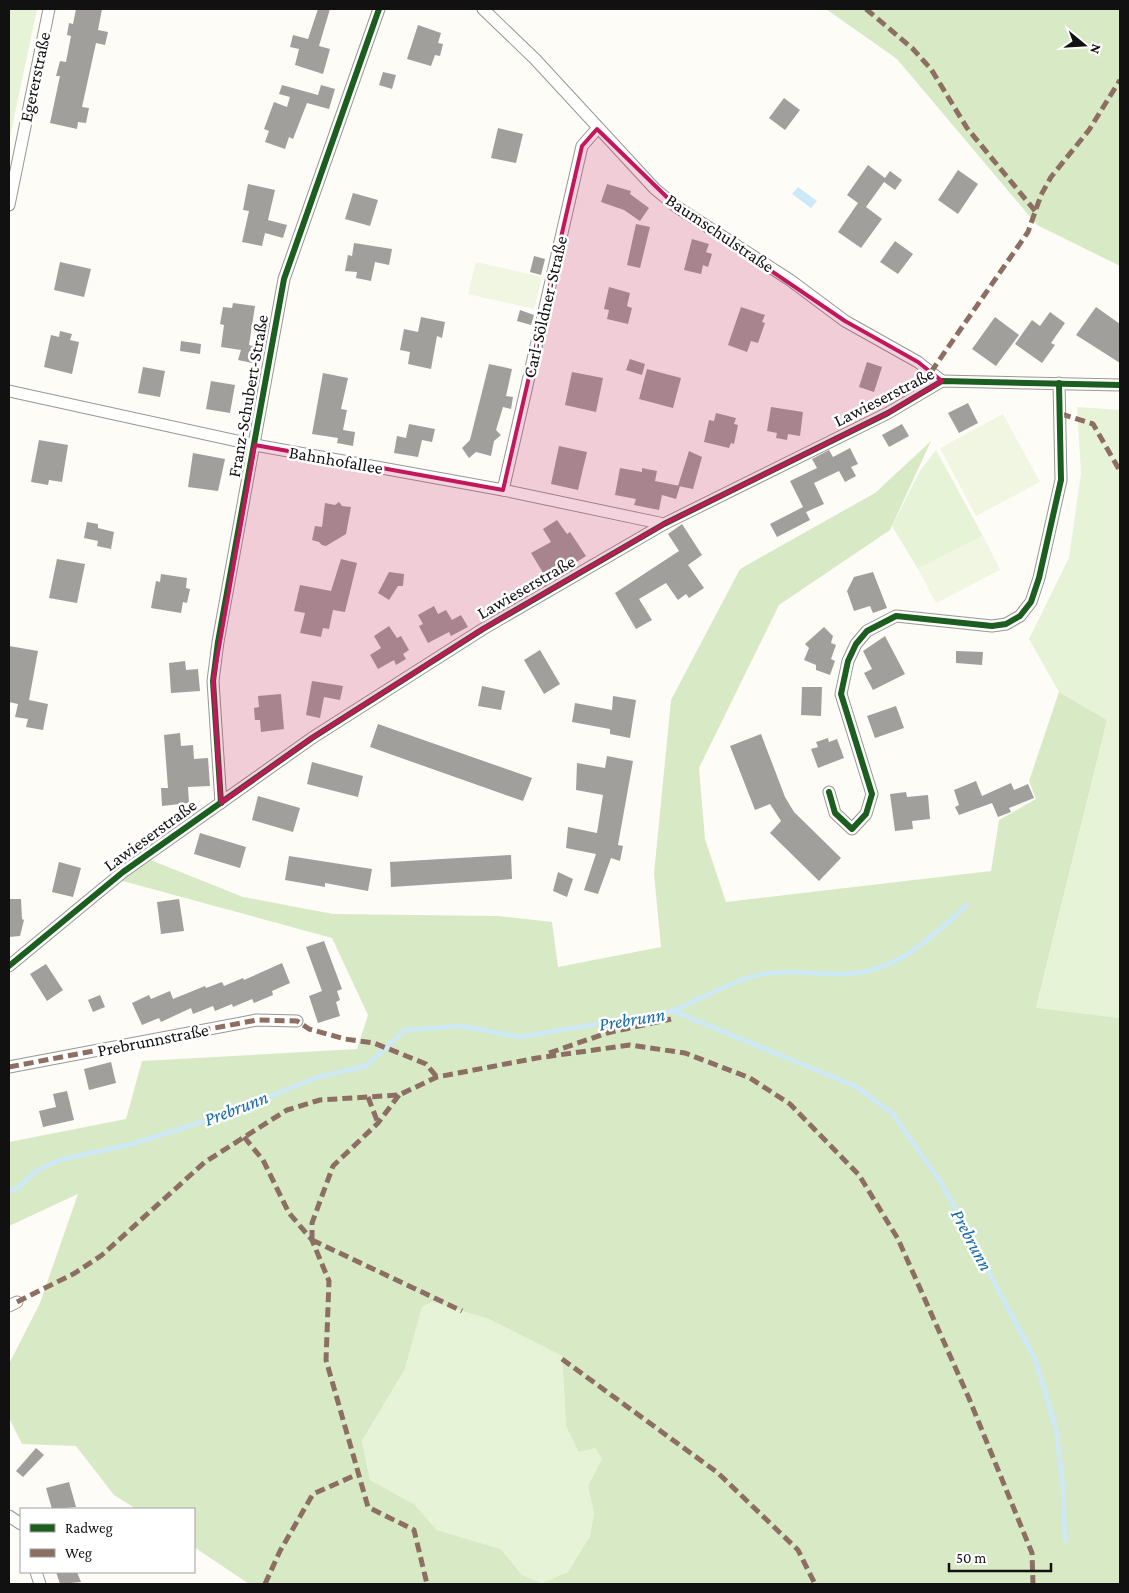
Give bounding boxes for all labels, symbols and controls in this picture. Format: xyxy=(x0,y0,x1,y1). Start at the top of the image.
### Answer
north arrow xyxy=(1059,20,1109,70)
street label: Egererstraße xyxy=(16,30,54,124)
text: N xyxy=(1087,42,1105,56)
street label: Baumschulstraße xyxy=(662,190,778,277)
street label: Carl-Söldner-Straße xyxy=(519,234,571,380)
street label: Franz-Schubert-Straße xyxy=(224,313,272,479)
street label: Lawieserstraße xyxy=(831,363,937,431)
street label: Bahnhofallee xyxy=(287,442,385,478)
street label: Lawieserstraße xyxy=(473,551,579,623)
street label: Lawieserstraße xyxy=(100,795,200,875)
water label: Prebrunn xyxy=(597,1003,667,1035)
street label: Prebrunnstraße xyxy=(96,1019,210,1061)
water label: Prebrunn xyxy=(201,1086,271,1130)
water label: Prebrunn xyxy=(947,1206,997,1274)
legend xyxy=(20,1508,195,1573)
text: Radweg xyxy=(65,1520,113,1537)
scale bar xyxy=(949,1540,1052,1572)
text: Weg xyxy=(65,1545,92,1562)
text: 50 m xyxy=(956,1550,986,1566)

